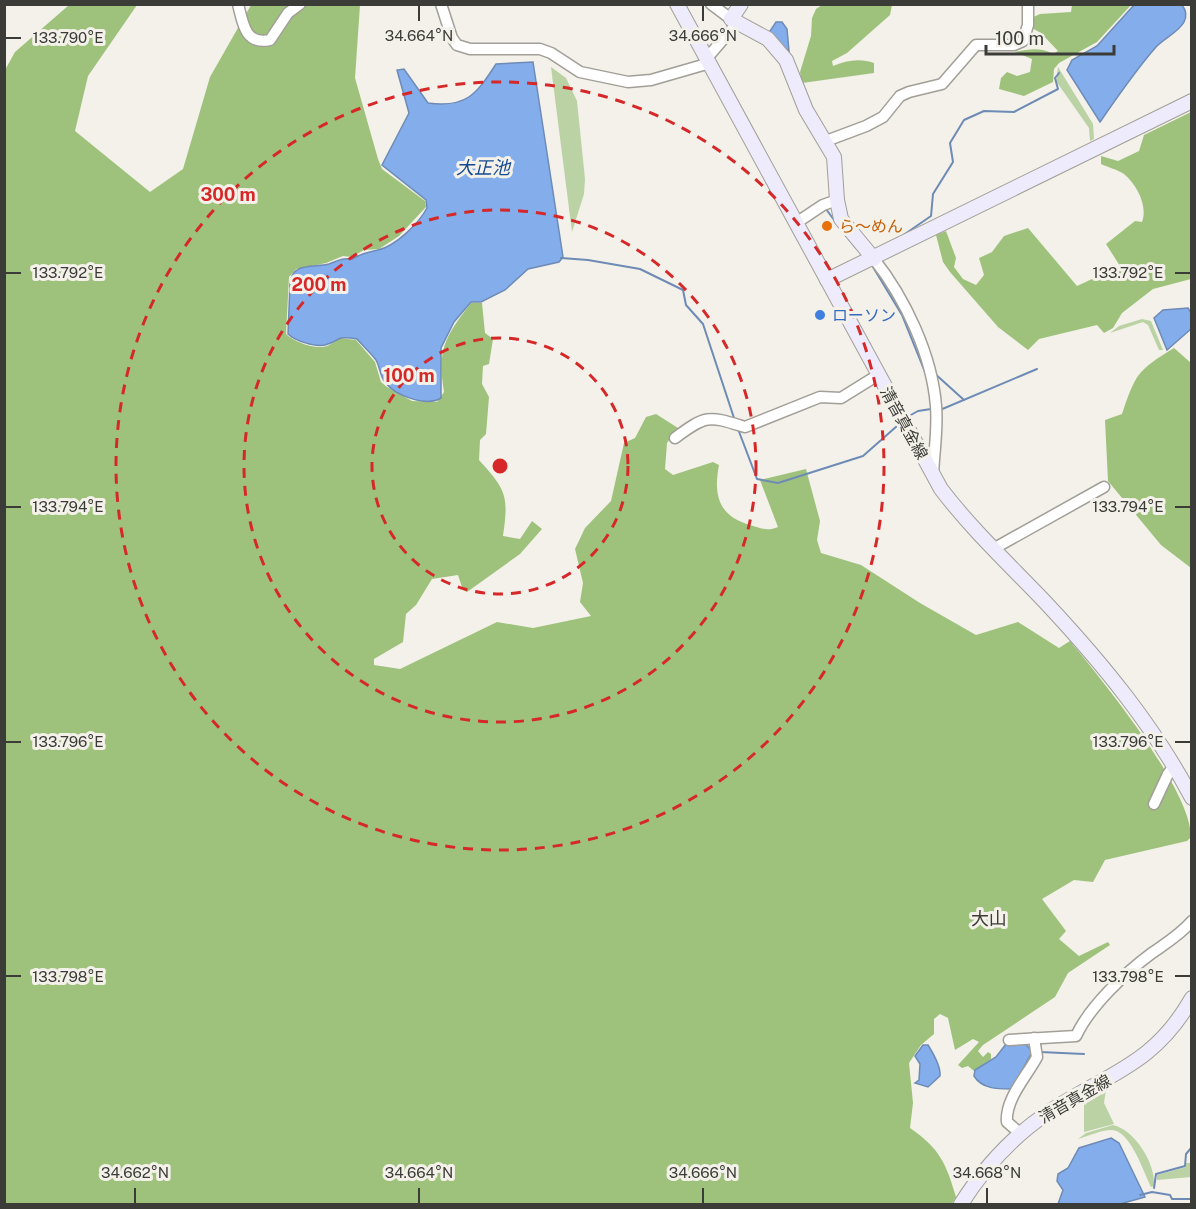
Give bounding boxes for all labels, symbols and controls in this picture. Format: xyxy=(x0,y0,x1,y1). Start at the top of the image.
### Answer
scale bar xyxy=(986,18,1114,56)
text: 34.664°N xyxy=(385,27,453,44)
text: 34.666°N xyxy=(669,27,737,44)
text: 100 m xyxy=(995,28,1044,49)
text: 133.790°E xyxy=(33,29,103,46)
water label: 大正池 xyxy=(456,157,512,178)
text: 300 m xyxy=(200,184,256,205)
place label: ら～めん xyxy=(839,217,903,236)
marker: ら～めん xyxy=(820,219,834,233)
text: 133.792°E xyxy=(33,264,103,281)
text: 133.792°E xyxy=(1093,264,1163,281)
text: 200 m xyxy=(292,274,346,295)
place label: ローソン xyxy=(832,306,896,325)
marker: ローソン xyxy=(813,308,827,322)
text: 100 m xyxy=(383,365,435,386)
street label: 清音真金線 xyxy=(876,383,932,463)
centre of rings xyxy=(490,456,510,476)
text: 133.794°E xyxy=(32,498,104,515)
text: 133.794°E xyxy=(1092,498,1164,515)
text: 133.796°E xyxy=(32,733,104,750)
text: 133.796°E xyxy=(1092,733,1164,750)
district label: 大山 xyxy=(971,908,1007,929)
text: 133.798°E xyxy=(32,968,104,985)
text: 133.798°E xyxy=(1092,968,1164,985)
street label: 清音真金線 xyxy=(1036,1071,1114,1127)
text: 34.662°N xyxy=(101,1164,169,1181)
text: 34.664°N xyxy=(385,1164,453,1181)
text: 34.666°N xyxy=(669,1164,737,1181)
text: 34.668°N xyxy=(953,1164,1021,1181)

